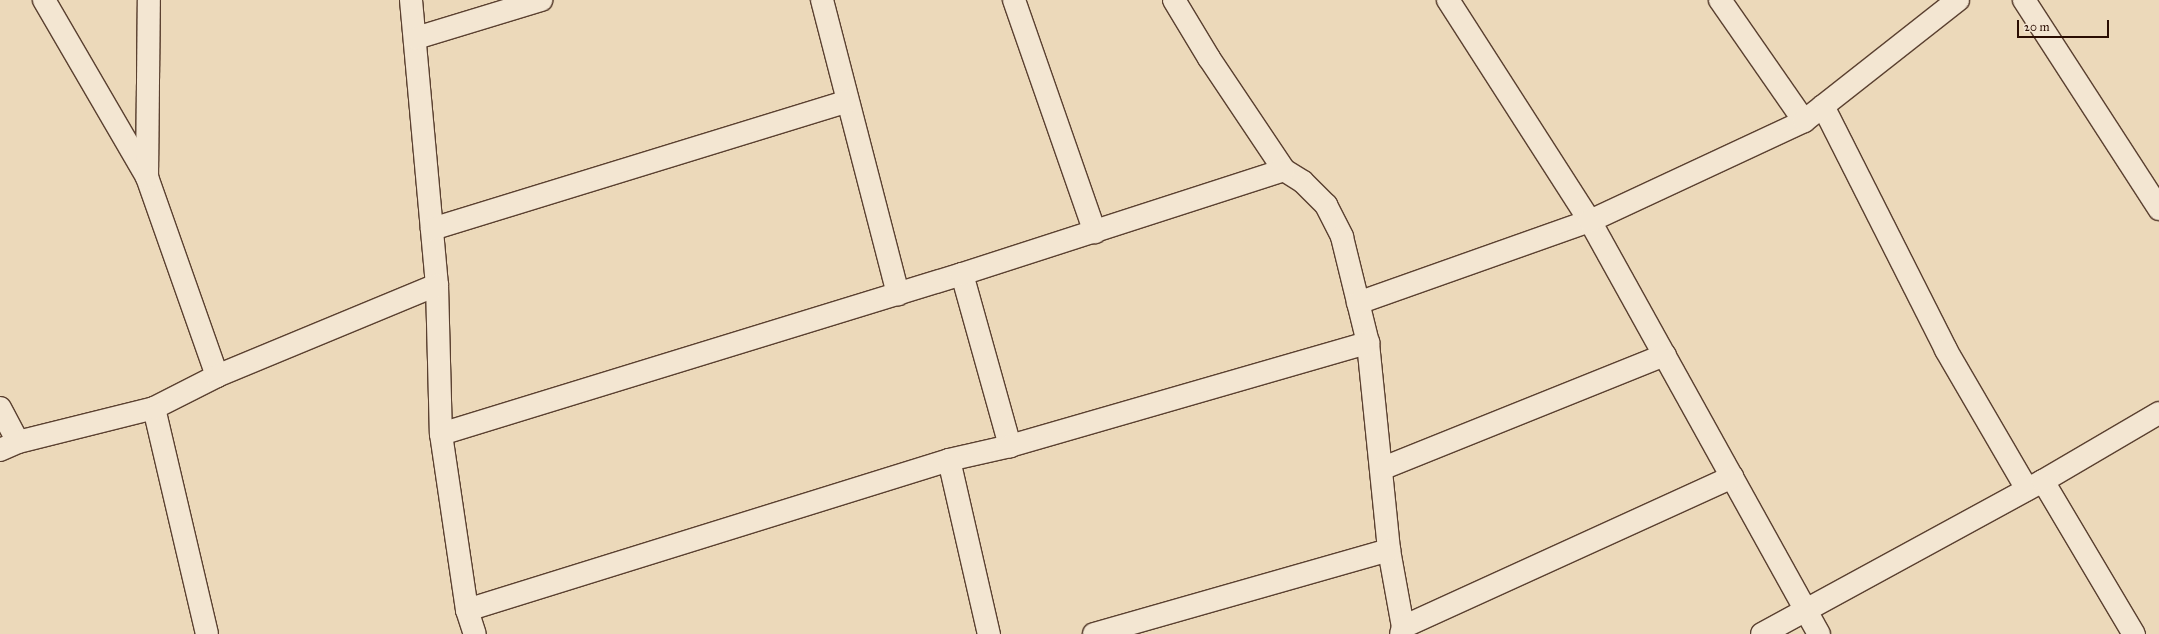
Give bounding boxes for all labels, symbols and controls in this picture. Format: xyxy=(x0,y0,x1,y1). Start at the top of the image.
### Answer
scale bar xyxy=(2019,12,2111,38)
text: 20 m xyxy=(2024,20,2050,34)

